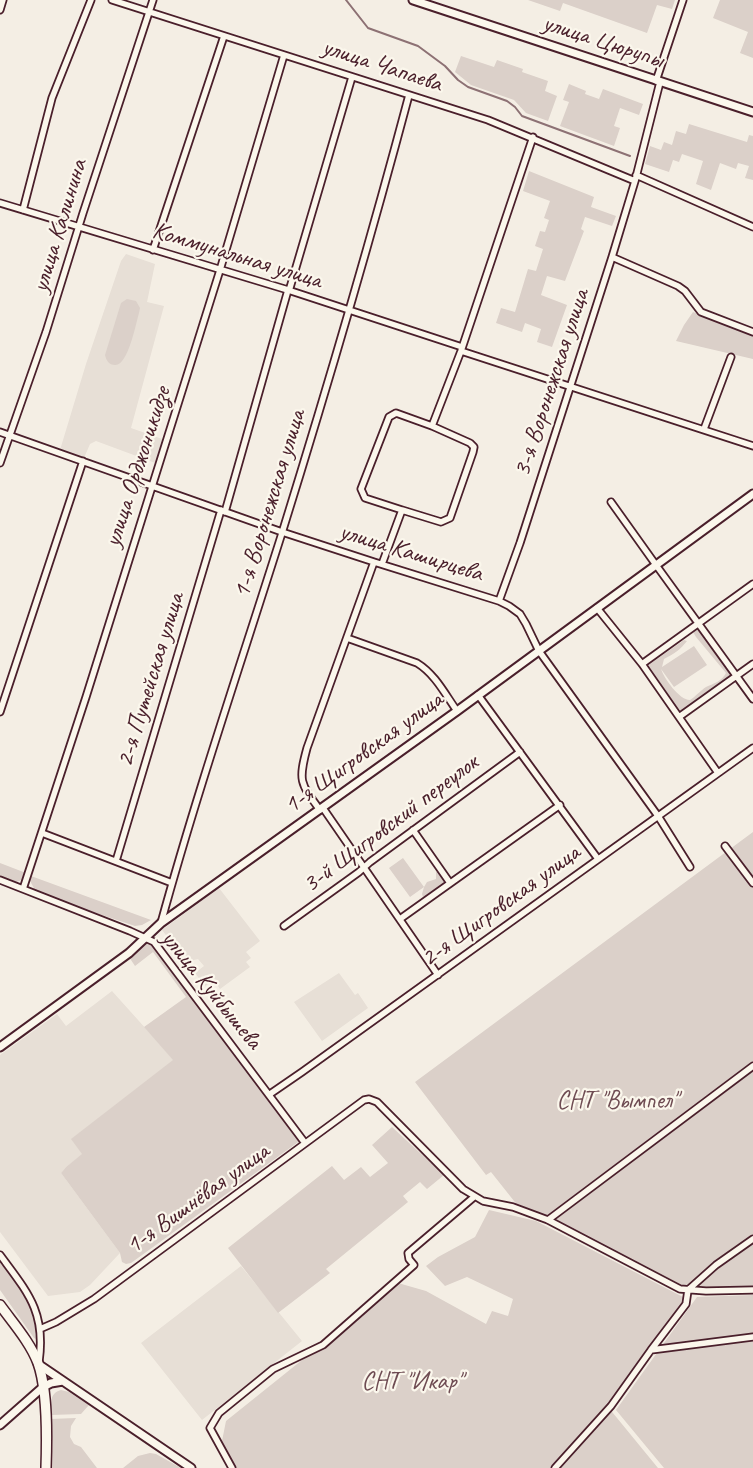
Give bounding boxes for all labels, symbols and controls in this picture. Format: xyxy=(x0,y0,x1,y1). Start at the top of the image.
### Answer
street label: улица Цюрупы xyxy=(539,8,667,76)
street label: улица Чапаева xyxy=(318,33,446,99)
street label: улица Калинина xyxy=(26,156,94,296)
street label: Коммунальная улица xyxy=(149,216,325,296)
street label: 3-я Воронежская улица xyxy=(508,286,596,480)
street label: улица Орджоникидзе xyxy=(98,383,178,551)
street label: 1-я Воронежская улица xyxy=(227,406,313,602)
street label: улица Каширцева xyxy=(336,517,486,589)
street label: 2-я Путейская улица xyxy=(110,589,192,771)
street label: 1-я Щигровская улица xyxy=(279,685,449,821)
street label: 3-й Щигровский переулок xyxy=(297,748,485,900)
street label: 2-я Щигровская улица xyxy=(416,838,586,974)
street label: улица Куйбышева xyxy=(154,924,268,1056)
park label: СНТ "Вымпел" xyxy=(556,1086,678,1116)
street label: 1-я Вишнёвая улица xyxy=(121,1137,275,1261)
park label: СНТ "Икар" xyxy=(362,1367,462,1397)

